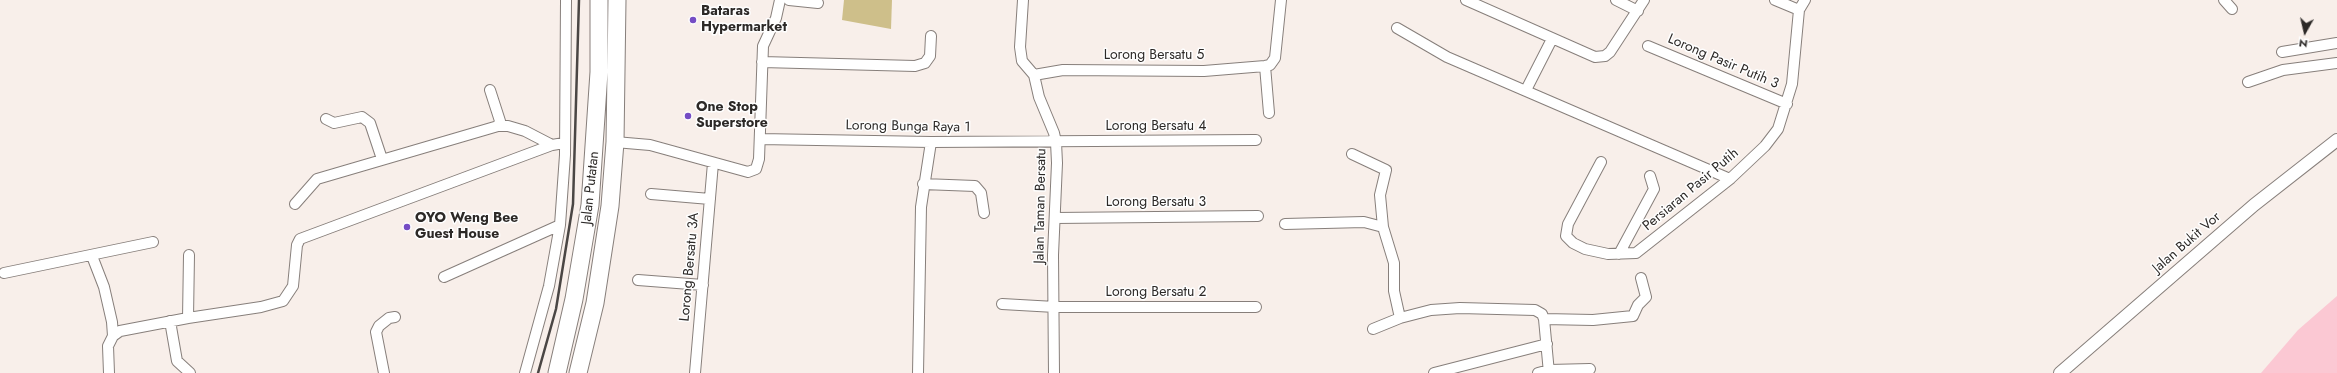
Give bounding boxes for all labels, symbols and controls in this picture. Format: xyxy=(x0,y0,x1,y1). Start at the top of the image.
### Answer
place label: Bataras Hypermarket xyxy=(701,4,787,36)
north arrow xyxy=(2285,12,2325,52)
marker: Bataras Hypermarket xyxy=(688,15,698,25)
street label: Lorong Pasir Putih 3 xyxy=(1665,31,1781,93)
text: N xyxy=(2298,35,2309,52)
street label: Lorong Bersatu 5 xyxy=(1104,48,1204,64)
place label: One Stop Superstore xyxy=(696,100,768,132)
marker: One Stop Superstore xyxy=(683,111,693,121)
street label: Lorong Bunga Raya 1 xyxy=(845,118,971,136)
street label: Lorong Bersatu 4 xyxy=(1106,119,1206,135)
street label: Persiaran Pasir Putih xyxy=(1640,145,1742,235)
street label: Jalan Taman Bersatu xyxy=(1032,148,1050,264)
street label: Jalan Putatan xyxy=(579,150,603,226)
street label: Lorong Bersatu 3 xyxy=(1106,195,1206,211)
street label: Jalan Bukit Vor xyxy=(2150,209,2224,277)
place label: OYO Weng Bee Guest House xyxy=(415,211,518,244)
street label: Lorong Bersatu 3A xyxy=(677,212,703,322)
marker: OYO Weng Bee Guest House xyxy=(402,222,412,232)
street label: Lorong Bersatu 2 xyxy=(1106,285,1206,301)

